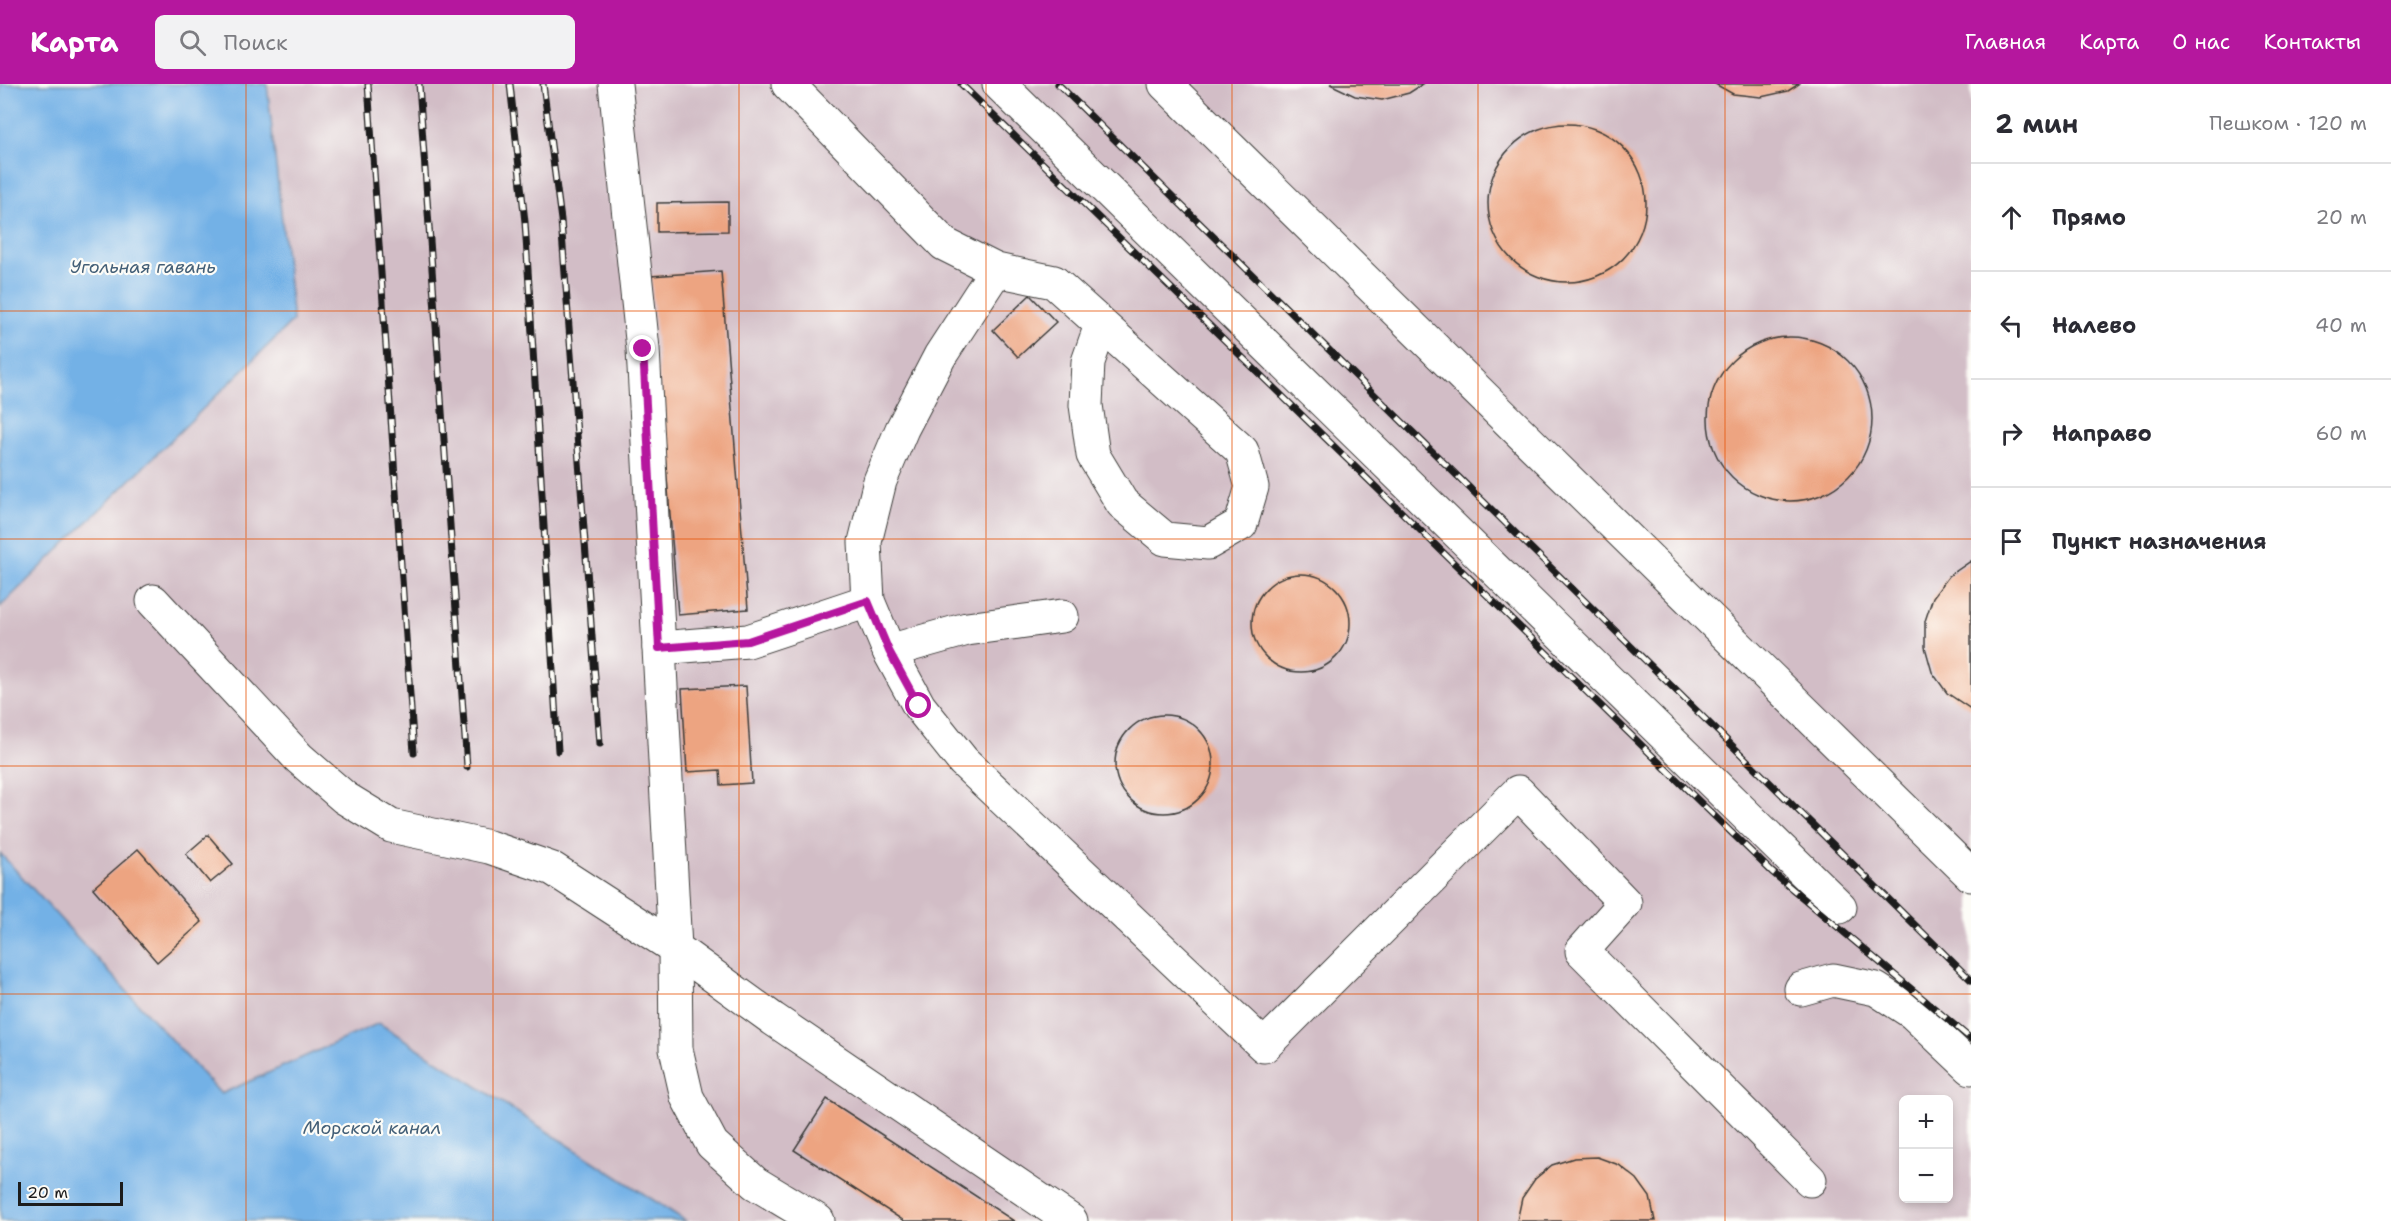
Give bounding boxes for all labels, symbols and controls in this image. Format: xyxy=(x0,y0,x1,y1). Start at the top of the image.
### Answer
search box xyxy=(155,15,575,69)
text: Карта xyxy=(30,23,119,61)
icon: search xyxy=(176,26,209,59)
text: Поиск xyxy=(224,28,288,57)
text: Главная xyxy=(1965,28,2046,56)
text: Карта xyxy=(2079,28,2139,56)
text: О нас xyxy=(2172,28,2230,56)
text: Контакты xyxy=(2263,28,2361,56)
text: 2 мин xyxy=(1995,106,2078,141)
text: Пешком · 120 m xyxy=(2209,110,2367,136)
icon: ahead xyxy=(1995,201,2028,234)
text: Прямо xyxy=(2052,203,2126,232)
text: 20 m xyxy=(2316,204,2367,230)
water label: Угольная гавань xyxy=(70,255,216,279)
icon: left xyxy=(1995,309,2028,342)
text: Налево xyxy=(2052,311,2136,340)
text: 40 m xyxy=(2315,312,2367,338)
route end xyxy=(629,335,655,361)
icon: right xyxy=(1995,417,2028,450)
text: Направо xyxy=(2052,419,2152,448)
text: 60 m xyxy=(2315,420,2367,446)
icon: arrive xyxy=(1995,525,2028,558)
text: Пункт назначения xyxy=(2052,527,2266,556)
route start xyxy=(905,692,931,718)
map controls xyxy=(1899,1095,1953,1203)
button: + xyxy=(1899,1095,1953,1149)
water label: Морской канал xyxy=(303,1116,441,1140)
button: − xyxy=(1899,1149,1953,1203)
scale bar xyxy=(18,1179,123,1206)
text: 20 m xyxy=(27,1182,68,1203)

